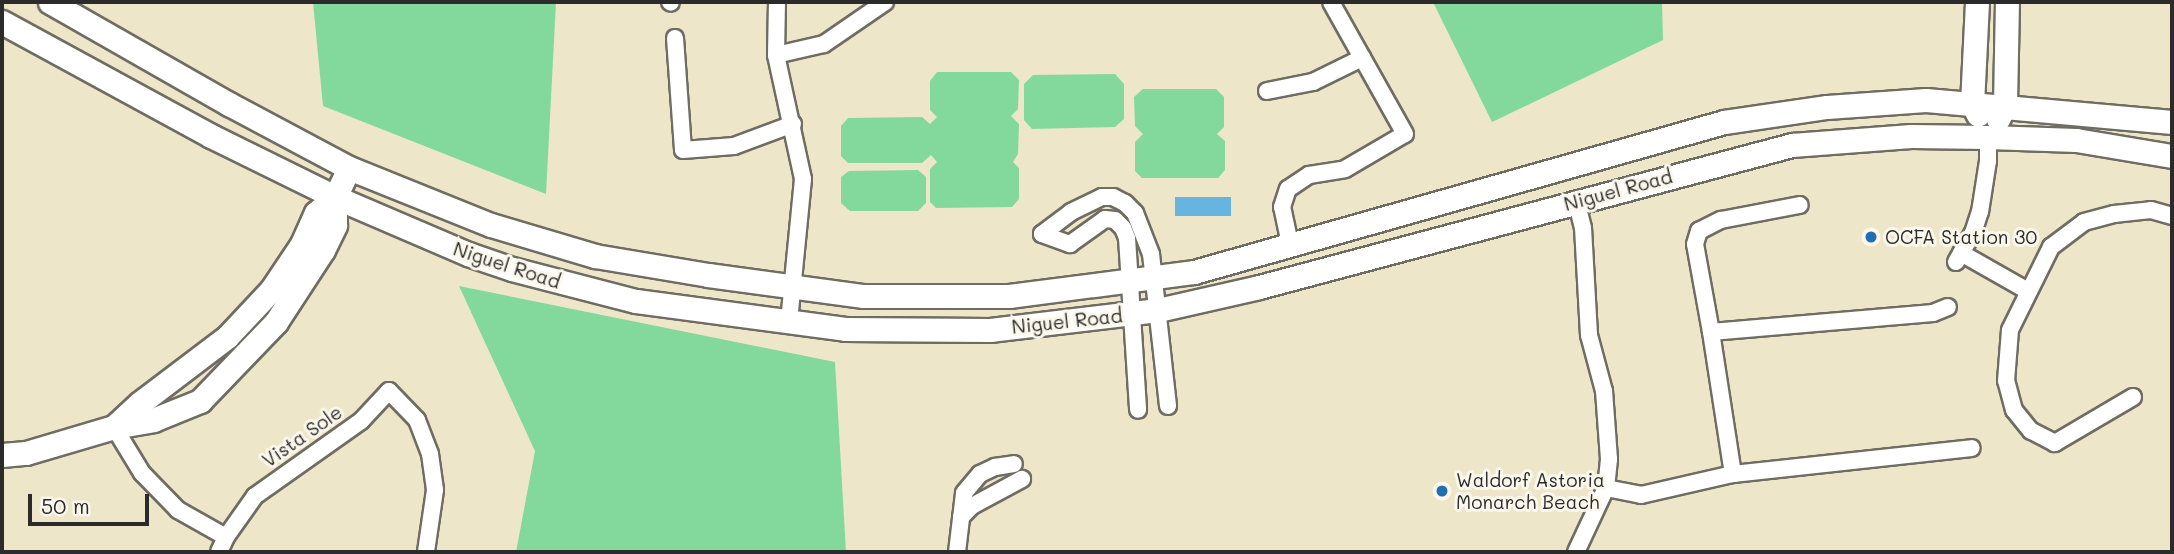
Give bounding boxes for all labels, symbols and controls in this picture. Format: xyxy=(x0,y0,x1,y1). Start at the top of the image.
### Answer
street label: Niguel Road xyxy=(1561,165,1675,215)
place label: OCFA Station 30 xyxy=(1885,226,2037,248)
marker: OCFA Station 30 xyxy=(1863,229,1879,245)
street label: Niguel Road xyxy=(451,237,563,293)
street label: Niguel Road xyxy=(1011,304,1123,338)
street label: Vista Sole xyxy=(258,400,346,472)
place label: Waldorf Astoria Monarch Beach xyxy=(1456,469,1605,513)
scale bar xyxy=(32,480,152,524)
marker: Waldorf Astoria Monarch Beach xyxy=(1434,483,1450,499)
text: 50 m xyxy=(41,492,90,519)

